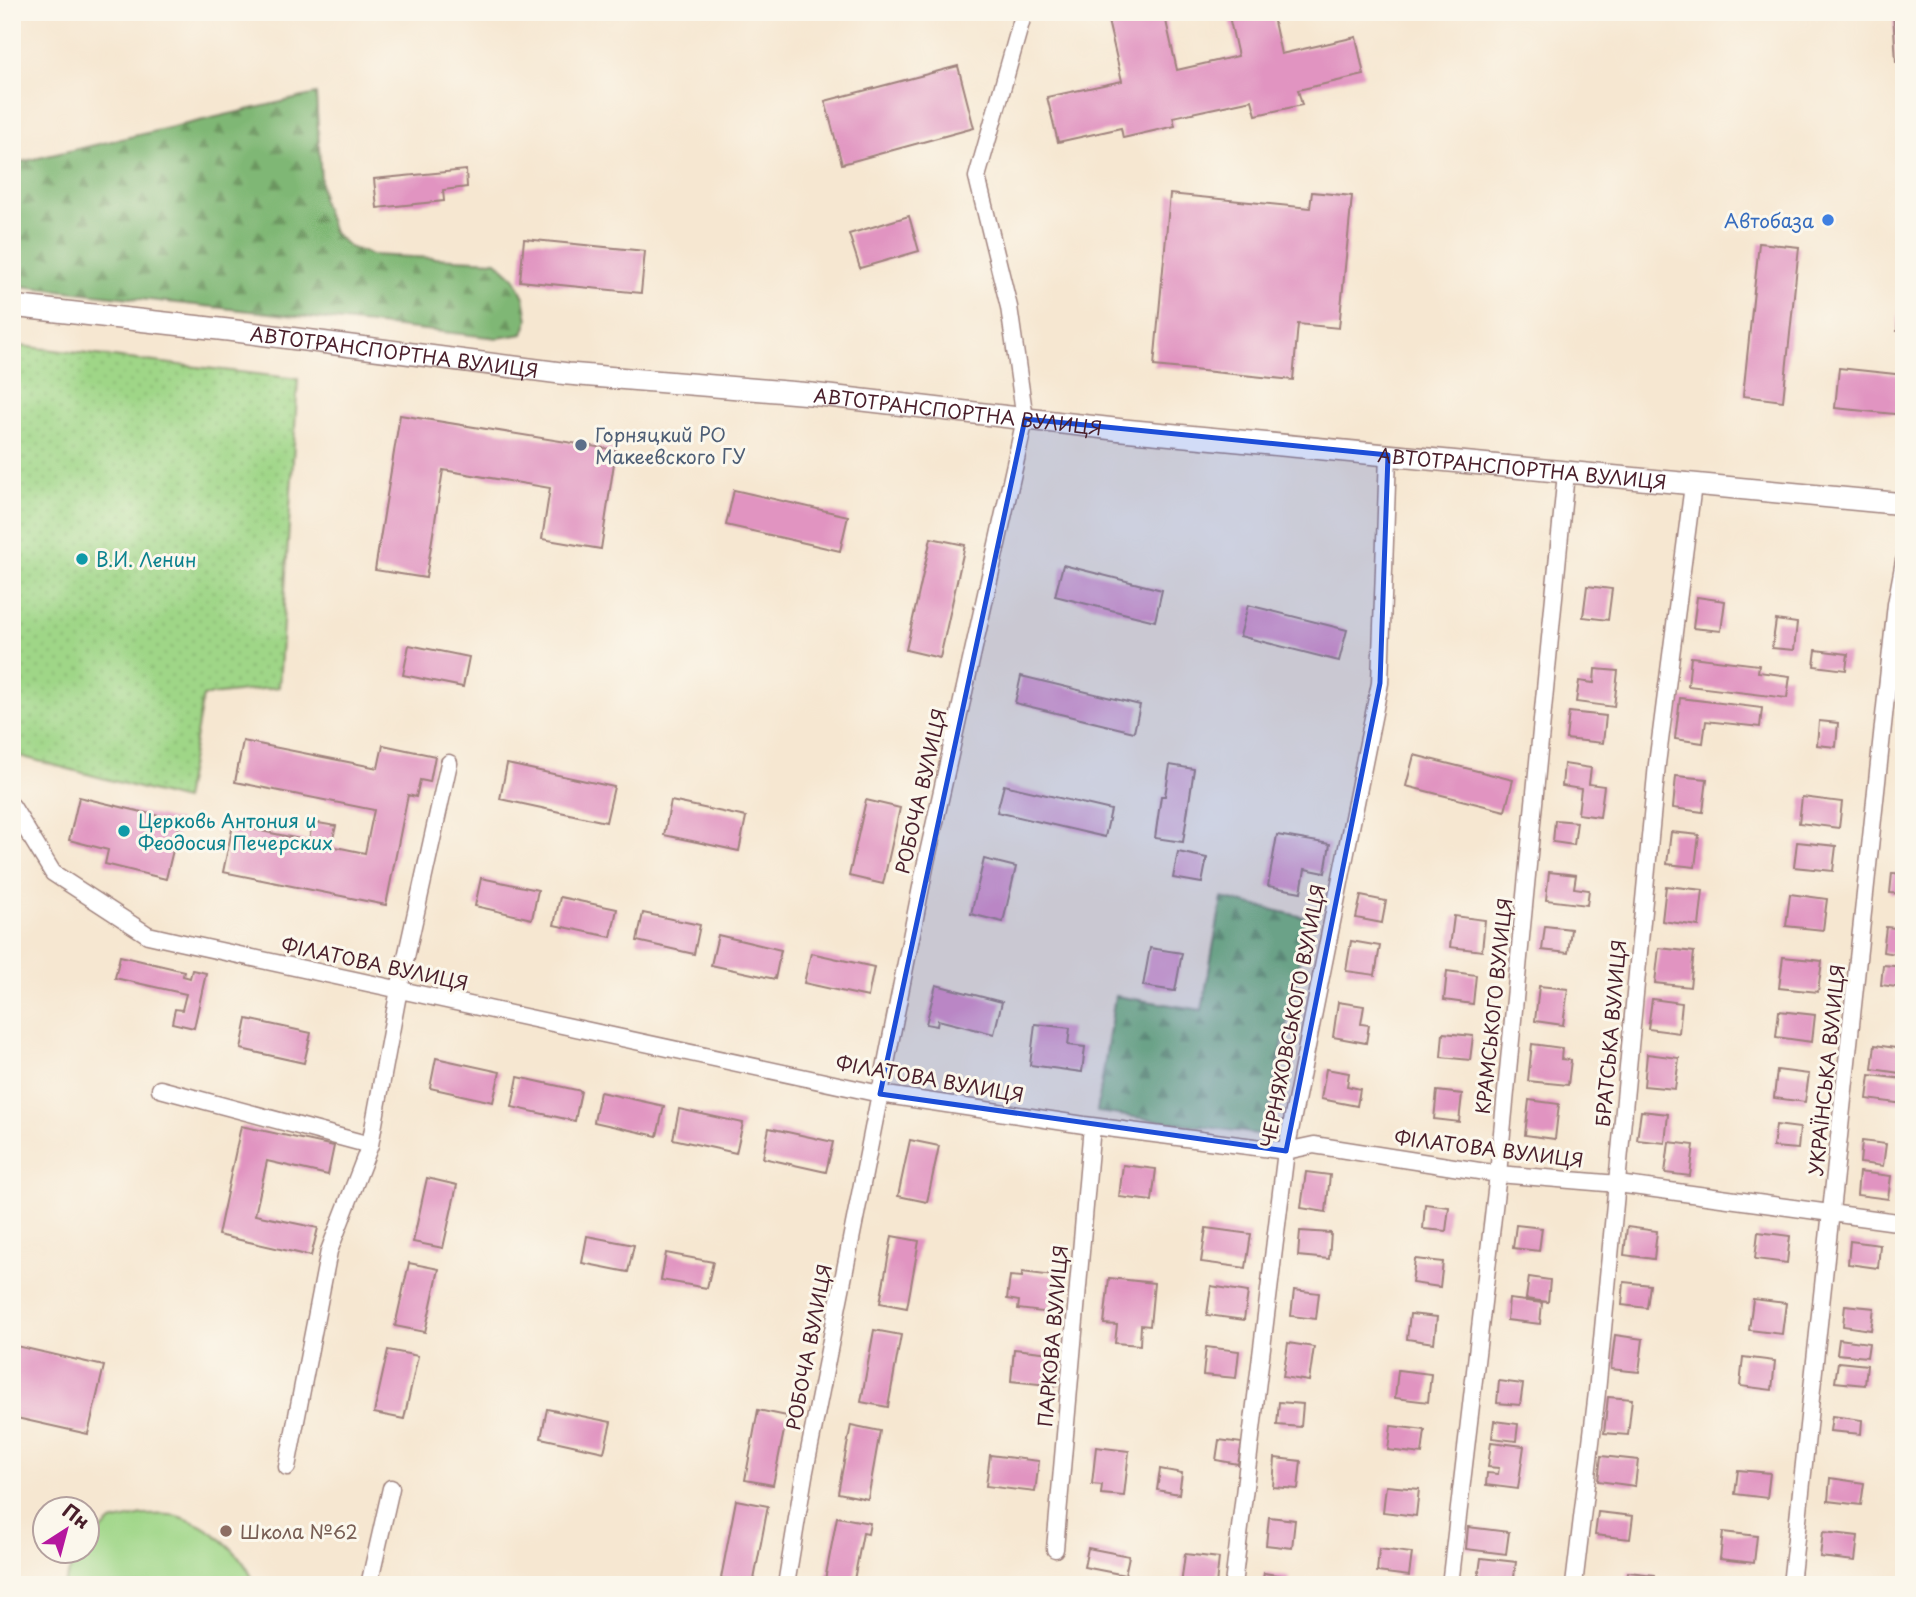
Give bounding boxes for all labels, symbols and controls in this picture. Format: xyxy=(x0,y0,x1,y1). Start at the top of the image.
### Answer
place label: Автобаза xyxy=(1724,206,1814,234)
marker: Автобаза xyxy=(1820,212,1836,228)
street label: АВТОТРАНСПОРТНА ВУЛИЦЯ xyxy=(249,319,540,384)
street label: АВТОТРАНСПОРТНА ВУЛИЦЯ xyxy=(812,380,1104,441)
place label: Горняцкий РО Макеевского ГУ xyxy=(595,420,746,470)
marker: Горняцкий РО Макеевского ГУ xyxy=(573,437,589,453)
street label: АВТОТРАНСПОРТНА ВУЛИЦЯ xyxy=(1376,440,1668,495)
place label: В.И. Ленин xyxy=(96,545,197,573)
marker: В.И. Ленин xyxy=(74,551,90,567)
street label: РОБОЧА ВУЛИЦЯ xyxy=(887,706,953,876)
place label: Церковь Антония и Феодосия Печерских xyxy=(138,806,333,856)
marker: Церковь Антония и Феодосия Печерских xyxy=(116,823,132,839)
street label: ЧЕРНЯХОВСЬКОГО ВУЛИЦЯ xyxy=(1253,882,1331,1150)
street label: КРАМСЬКОГО ВУЛИЦЯ xyxy=(1468,897,1518,1115)
street label: ФІЛАТОВА ВУЛИЦЯ xyxy=(279,930,471,996)
street label: БРАТСЬКА ВУЛИЦЯ xyxy=(1588,938,1632,1128)
street label: УКРАЇНСЬКА ВУЛИЦЯ xyxy=(1801,963,1851,1177)
street label: ФІЛАТОВА ВУЛИЦЯ xyxy=(834,1048,1026,1108)
street label: ФІЛАТОВА ВУЛИЦЯ xyxy=(1393,1123,1585,1173)
street label: ПАРКОВА ВУЛИЦЯ xyxy=(1030,1244,1074,1428)
street label: РОБОЧА ВУЛИЦЯ xyxy=(778,1262,838,1432)
north arrow xyxy=(32,1496,102,1566)
text: Пн xyxy=(57,1496,96,1535)
place label: Школа №62 xyxy=(240,1517,358,1545)
marker: Школа №62 xyxy=(218,1523,234,1539)

